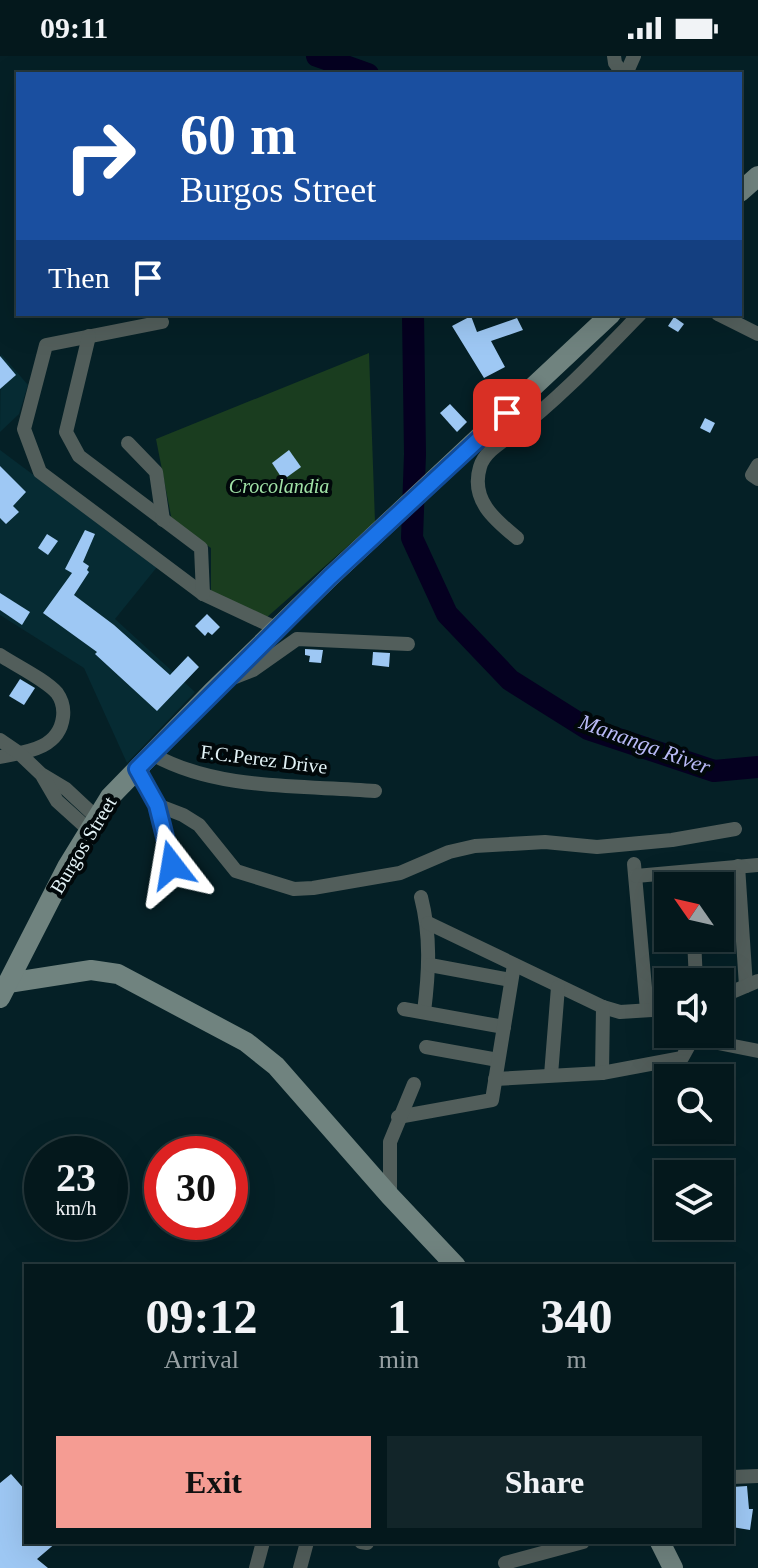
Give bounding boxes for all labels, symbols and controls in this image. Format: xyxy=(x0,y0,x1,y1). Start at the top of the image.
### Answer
text: 09:11 xyxy=(40,11,108,44)
icon: right xyxy=(48,104,152,208)
text: 60 m xyxy=(180,104,297,166)
text: Burgos Street xyxy=(180,170,376,210)
icon: arrive xyxy=(126,256,170,300)
text: Then xyxy=(48,261,110,294)
pin xyxy=(473,379,541,447)
icon: arrive xyxy=(485,391,529,435)
park label: Crocolandia xyxy=(229,475,329,497)
water label: Mananga River xyxy=(575,708,714,779)
street label: F.C.Perez Drive xyxy=(199,740,329,778)
street label: Burgos Street xyxy=(45,792,122,898)
position arrow xyxy=(130,823,214,907)
north arrow xyxy=(654,872,734,952)
map controls xyxy=(654,872,734,1240)
button: sound xyxy=(654,968,734,1048)
button: search xyxy=(654,1064,734,1144)
speed limit sign: 30 xyxy=(144,1136,248,1240)
text: 23 xyxy=(56,1155,96,1200)
button: layers xyxy=(654,1160,734,1240)
text: km/h xyxy=(55,1197,97,1219)
text: 09:12 xyxy=(145,1290,257,1343)
text: 1 xyxy=(387,1290,411,1343)
text: 340 xyxy=(541,1290,613,1343)
text: Arrival xyxy=(164,1345,239,1374)
text: min xyxy=(379,1345,419,1374)
text: m xyxy=(566,1345,587,1374)
button: Exit xyxy=(56,1436,371,1528)
button: Share xyxy=(387,1436,702,1528)

